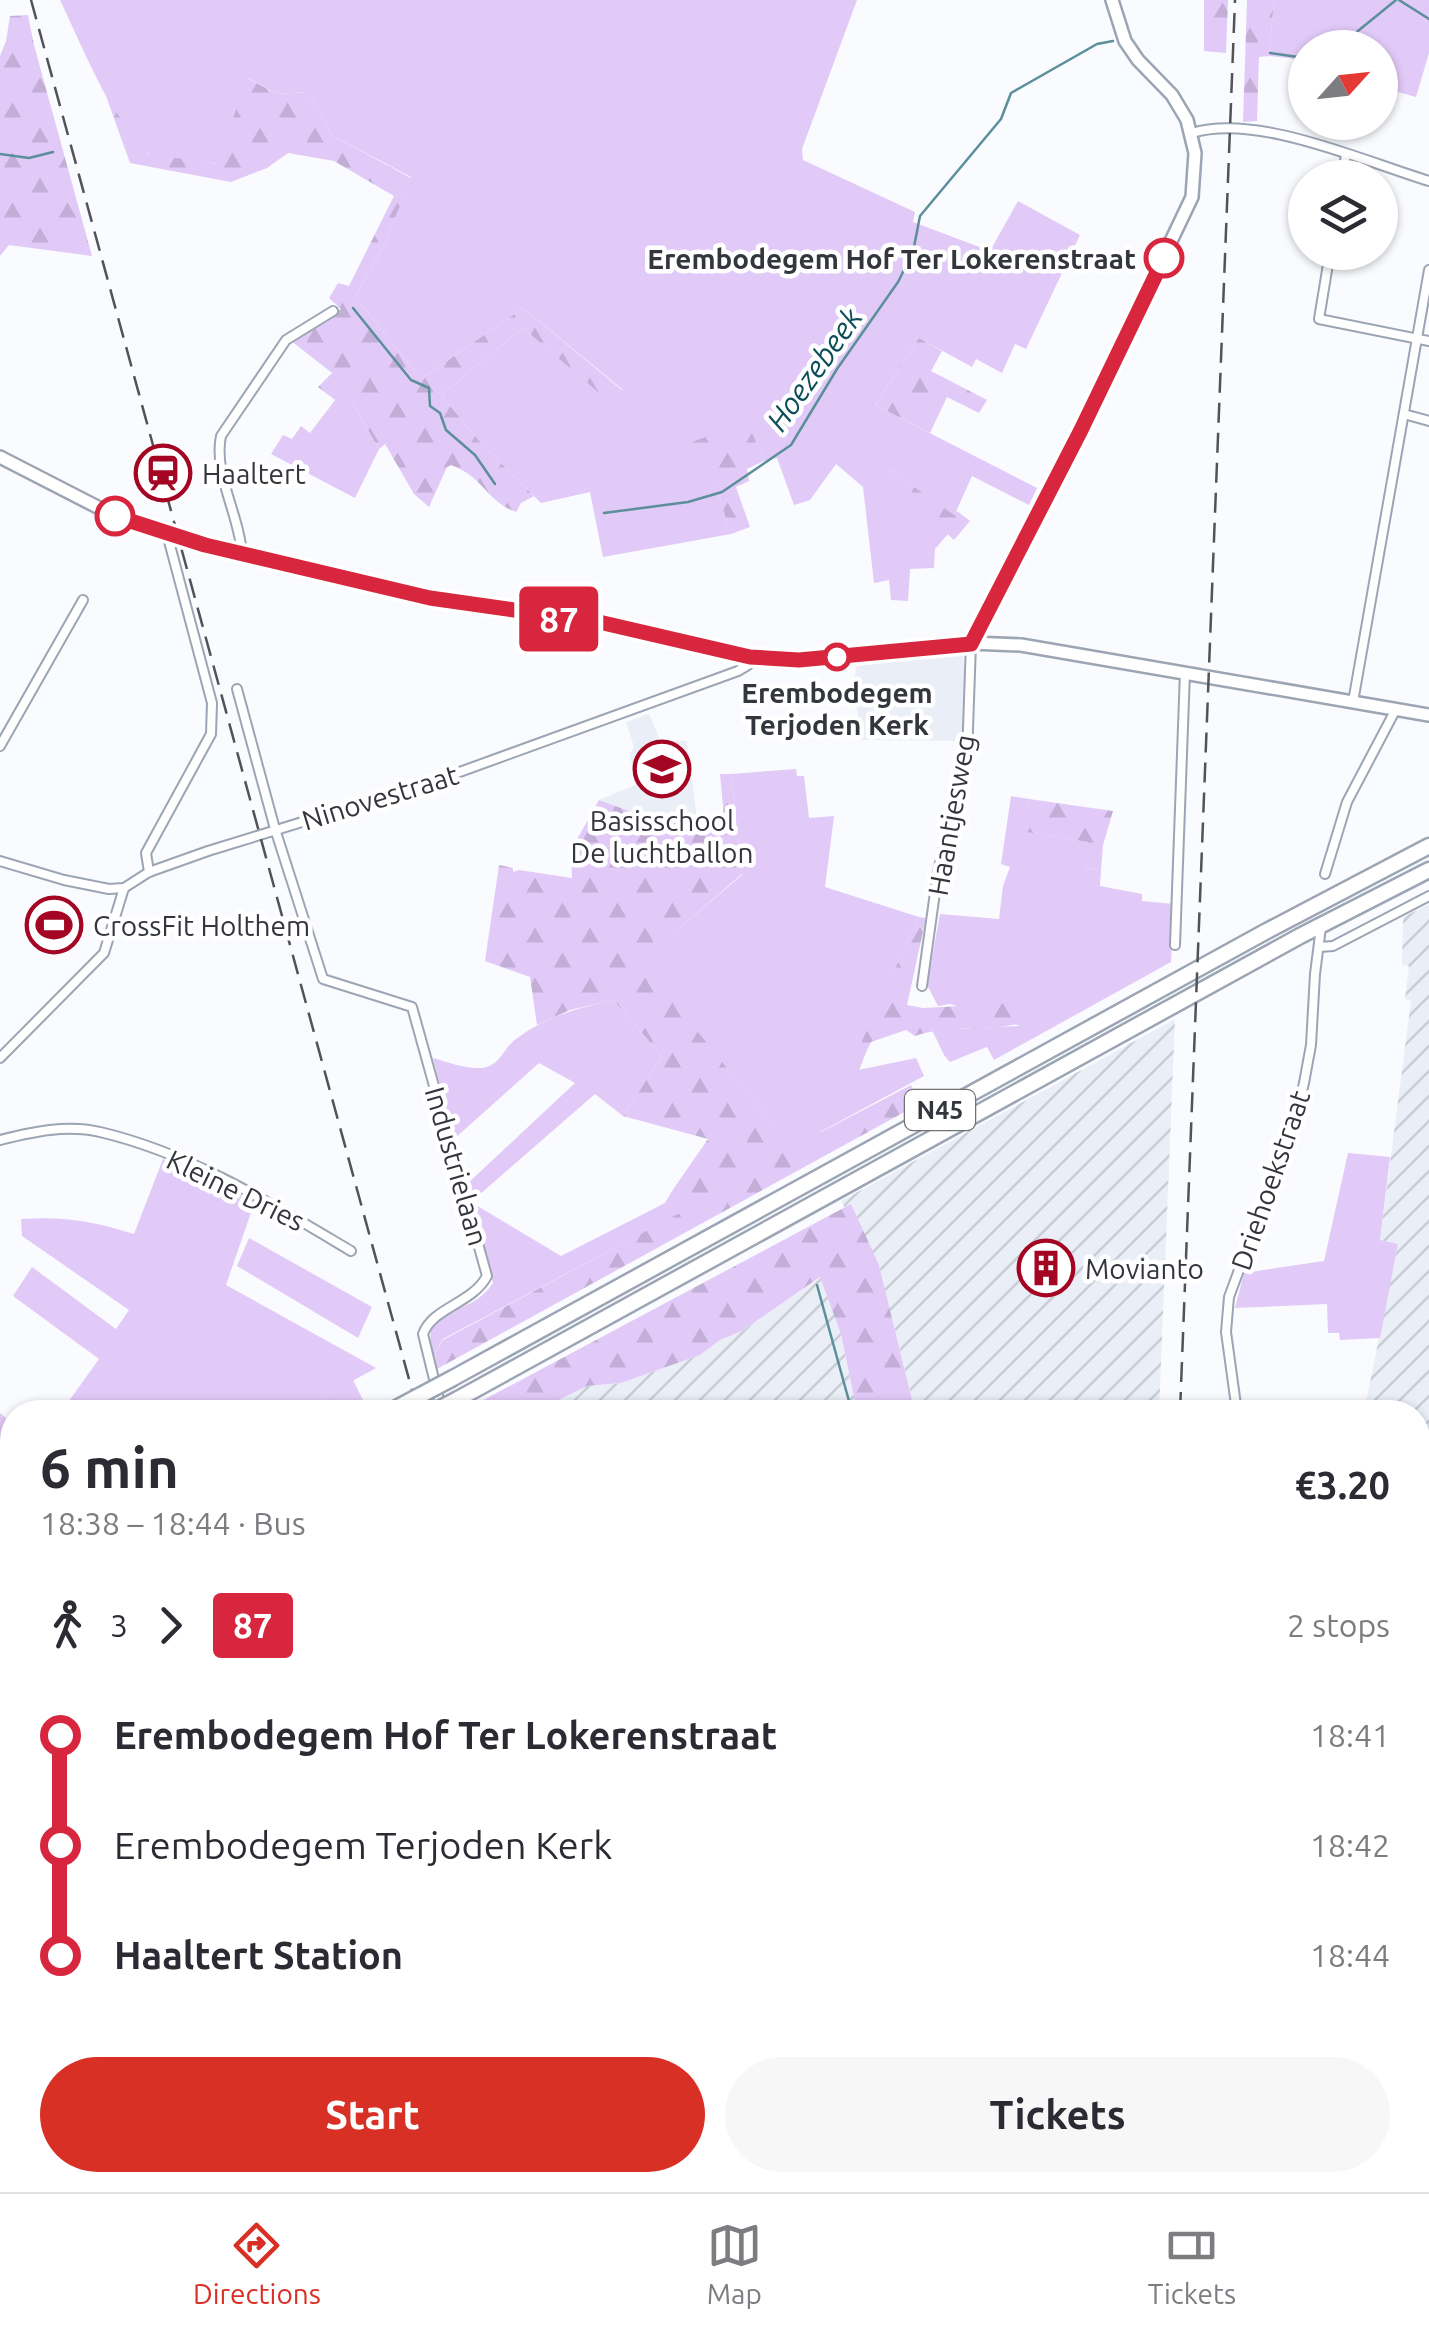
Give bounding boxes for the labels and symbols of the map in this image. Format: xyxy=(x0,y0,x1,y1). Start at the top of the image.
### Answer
north arrow xyxy=(1288,30,1398,140)
marker: Erembodegem Hof Ter Lokerenstraat xyxy=(1145,239,1183,277)
place label: Erembodegem Hof Ter Lokerenstraat xyxy=(647,243,1136,274)
water label: Hoezebeek xyxy=(759,301,869,437)
station icon: Haaltert xyxy=(133,443,193,503)
place label: Haaltert xyxy=(202,458,306,489)
unlabelled marker xyxy=(96,497,134,535)
line badge: 87 xyxy=(514,586,604,652)
marker: Erembodegem Terjoden Kerk xyxy=(824,644,850,670)
place label: Erembodegem Terjoden Kerk xyxy=(741,677,933,740)
street label: Haantjesweg xyxy=(922,732,980,898)
school or university icon: Basisschool De luchtballon xyxy=(632,739,692,799)
street label: Ninovestraat xyxy=(298,759,462,835)
place label: Basisschool De luchtballon xyxy=(571,805,753,868)
sports icon: CrossFit Holthem xyxy=(24,895,84,955)
place label: CrossFit Holthem xyxy=(93,910,310,941)
street label: Industrielaan xyxy=(420,1083,494,1249)
street label: Driehoekstraat xyxy=(1225,1086,1315,1274)
road number: N45 xyxy=(905,1090,975,1130)
street label: Kleine Dries xyxy=(162,1143,310,1237)
building icon: Movianto xyxy=(1016,1238,1076,1298)
place label: Movianto xyxy=(1085,1253,1204,1284)

